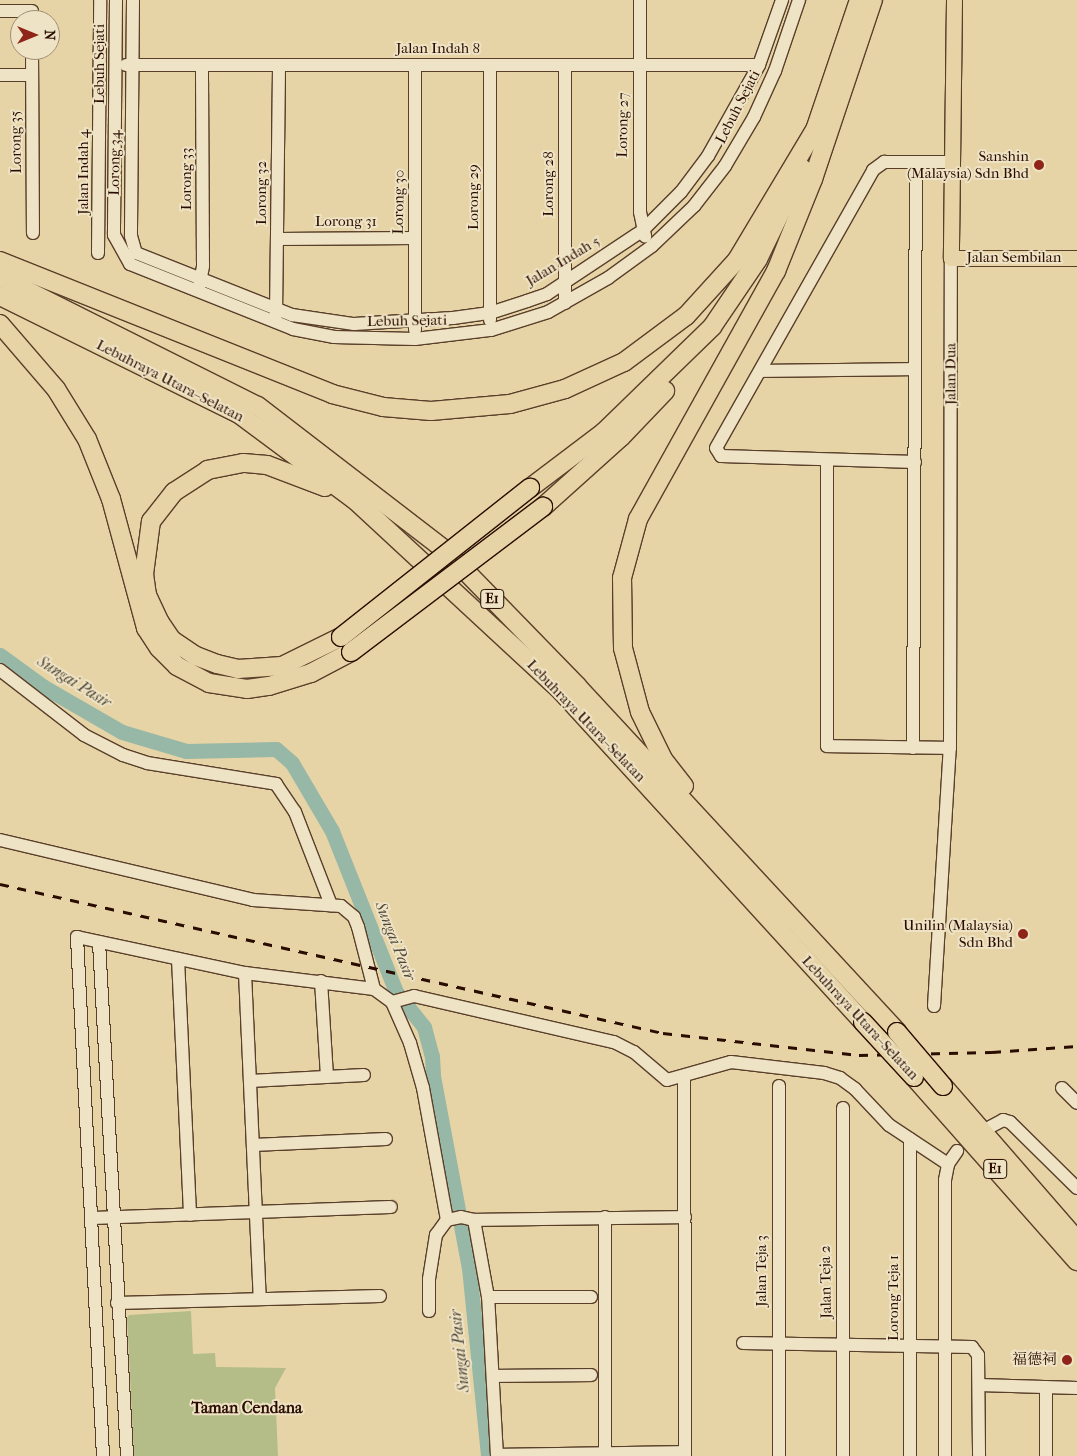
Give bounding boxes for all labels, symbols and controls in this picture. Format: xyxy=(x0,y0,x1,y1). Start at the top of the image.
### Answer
north arrow xyxy=(10,10,60,60)
street label: Lebuh Sejati xyxy=(91,24,109,104)
text: N xyxy=(41,30,58,40)
street label: Jalan Indah 8 xyxy=(396,40,480,58)
street label: Lebuh Sejati xyxy=(712,67,764,147)
street label: Lorong 27 xyxy=(613,92,633,158)
street label: Lorong 35 xyxy=(6,110,26,174)
street label: Jalan Indah 4 xyxy=(75,129,93,215)
street label: Lorong 34 xyxy=(105,130,125,196)
place label: Sanshin (Malaysia) Sdn Bhd xyxy=(907,147,1029,182)
street label: Lorong 33 xyxy=(178,148,196,210)
street label: Lorong 28 xyxy=(540,151,558,217)
marker: Sanshin (Malaysia) Sdn Bhd xyxy=(1033,159,1045,171)
street label: Lorong 32 xyxy=(253,161,271,225)
street label: Lorong 29 xyxy=(465,164,483,230)
street label: Lorong 30 xyxy=(389,169,409,235)
street label: Lorong 31 xyxy=(315,213,377,231)
street label: Jalan Indah 5 xyxy=(523,232,603,290)
street label: Jalan Sembilan xyxy=(967,249,1061,267)
street label: Lebuh Sejati xyxy=(367,311,447,331)
street label: Lebuhraya Utara–Selatan xyxy=(93,336,247,426)
street label: Jalan Dua xyxy=(942,343,960,405)
road number: E1 xyxy=(480,588,504,610)
water label: Sungai Pasir xyxy=(34,652,114,712)
street label: Lebuhraya Utara–Selatan xyxy=(523,656,649,786)
water label: Sungai Pasir xyxy=(370,899,420,983)
place label: Unilin (Malaysia) Sdn Bhd xyxy=(903,916,1013,951)
marker: Unilin (Malaysia) Sdn Bhd xyxy=(1017,928,1029,940)
street label: Lebuhraya Utara–Selatan xyxy=(798,952,922,1084)
road number: E1 xyxy=(982,1158,1008,1180)
street label: Jalan Teja 3 xyxy=(753,1235,771,1307)
street label: Jalan Teja 2 xyxy=(816,1245,836,1319)
street label: Lorong Teja 1 xyxy=(885,1255,903,1341)
water label: Sungai Pasir xyxy=(446,1309,474,1393)
place label: 福德祠 xyxy=(1012,1351,1057,1369)
marker: 福德祠 xyxy=(1061,1354,1073,1366)
district label: Taman Cendana xyxy=(192,1398,302,1418)

